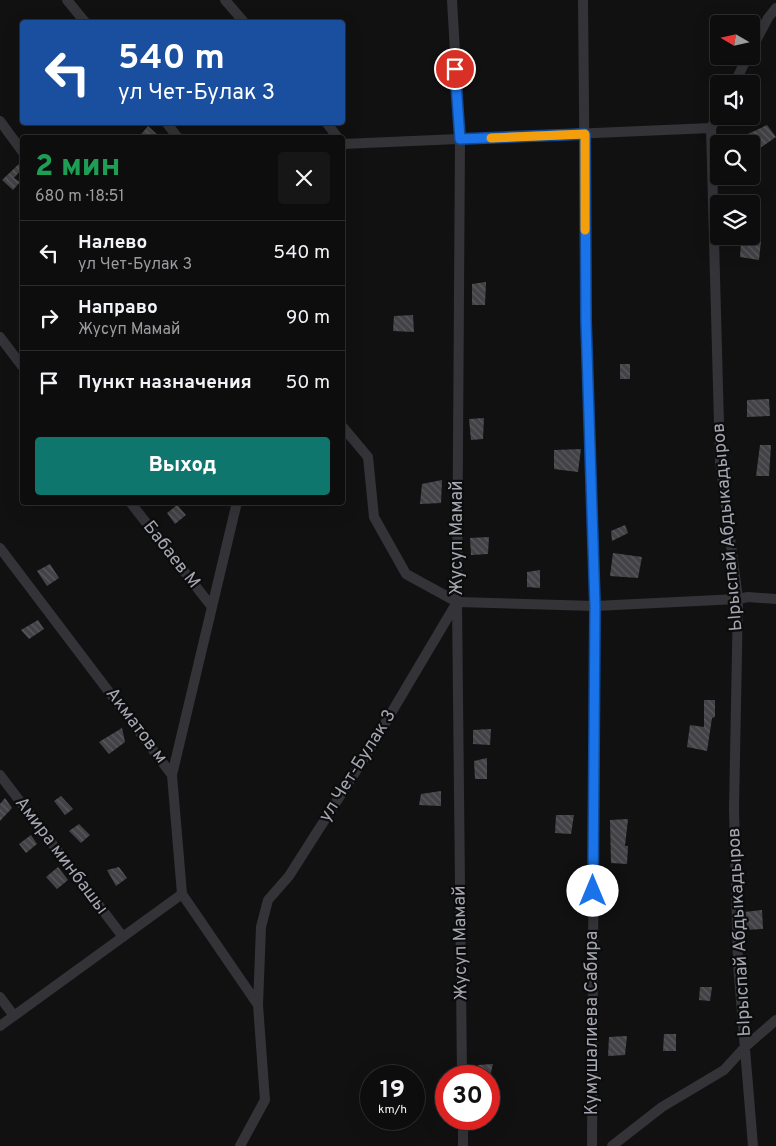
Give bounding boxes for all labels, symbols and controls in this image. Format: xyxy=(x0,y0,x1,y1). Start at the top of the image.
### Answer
north arrow xyxy=(710,15,760,65)
map controls xyxy=(710,15,760,245)
text: 540 m xyxy=(118,37,225,81)
icon: left xyxy=(35,40,100,105)
pin xyxy=(434,48,476,90)
icon: arrive xyxy=(441,55,469,83)
button: sound xyxy=(710,75,760,125)
text: ул Чет-Булак 3 xyxy=(118,80,275,107)
button: search xyxy=(710,135,760,185)
text: 2 мин xyxy=(35,149,120,186)
button: close xyxy=(278,152,330,204)
text: 680 m · 18:51 xyxy=(35,187,125,207)
button: layers xyxy=(710,195,760,245)
text: Налево xyxy=(78,231,147,255)
icon: left xyxy=(35,239,63,267)
text: 540 m xyxy=(273,241,330,265)
text: ул Чет-Булак 3 xyxy=(78,255,192,275)
text: Направо xyxy=(78,296,158,320)
icon: right xyxy=(35,304,63,332)
text: 90 m xyxy=(286,306,330,330)
text: Жусуп Мамай xyxy=(78,320,180,340)
icon: arrive xyxy=(35,369,63,397)
text: Пункт назначения xyxy=(78,371,252,395)
text: 50 m xyxy=(285,371,330,395)
street label: Ырыспай Абдыкадыров xyxy=(707,422,749,632)
button: Выход xyxy=(35,437,330,495)
street label: Жусуп Мамай xyxy=(446,480,469,596)
street label: Бабаев М xyxy=(137,516,205,594)
street label: Акматов м xyxy=(100,683,172,769)
street label: ул Чет-Булак 3 xyxy=(314,705,402,827)
street label: Амира минбашы xyxy=(9,793,113,919)
street label: Ырыспай Абдыкадыров xyxy=(723,827,757,1037)
position arrow xyxy=(566,864,618,916)
street label: Жусуп Мамай xyxy=(448,885,474,1001)
street label: Кумушалиева Сабира xyxy=(581,931,604,1115)
speed limit sign: 30 xyxy=(435,1065,500,1130)
text: 19 xyxy=(380,1075,405,1107)
text: km/h xyxy=(378,1102,407,1118)

